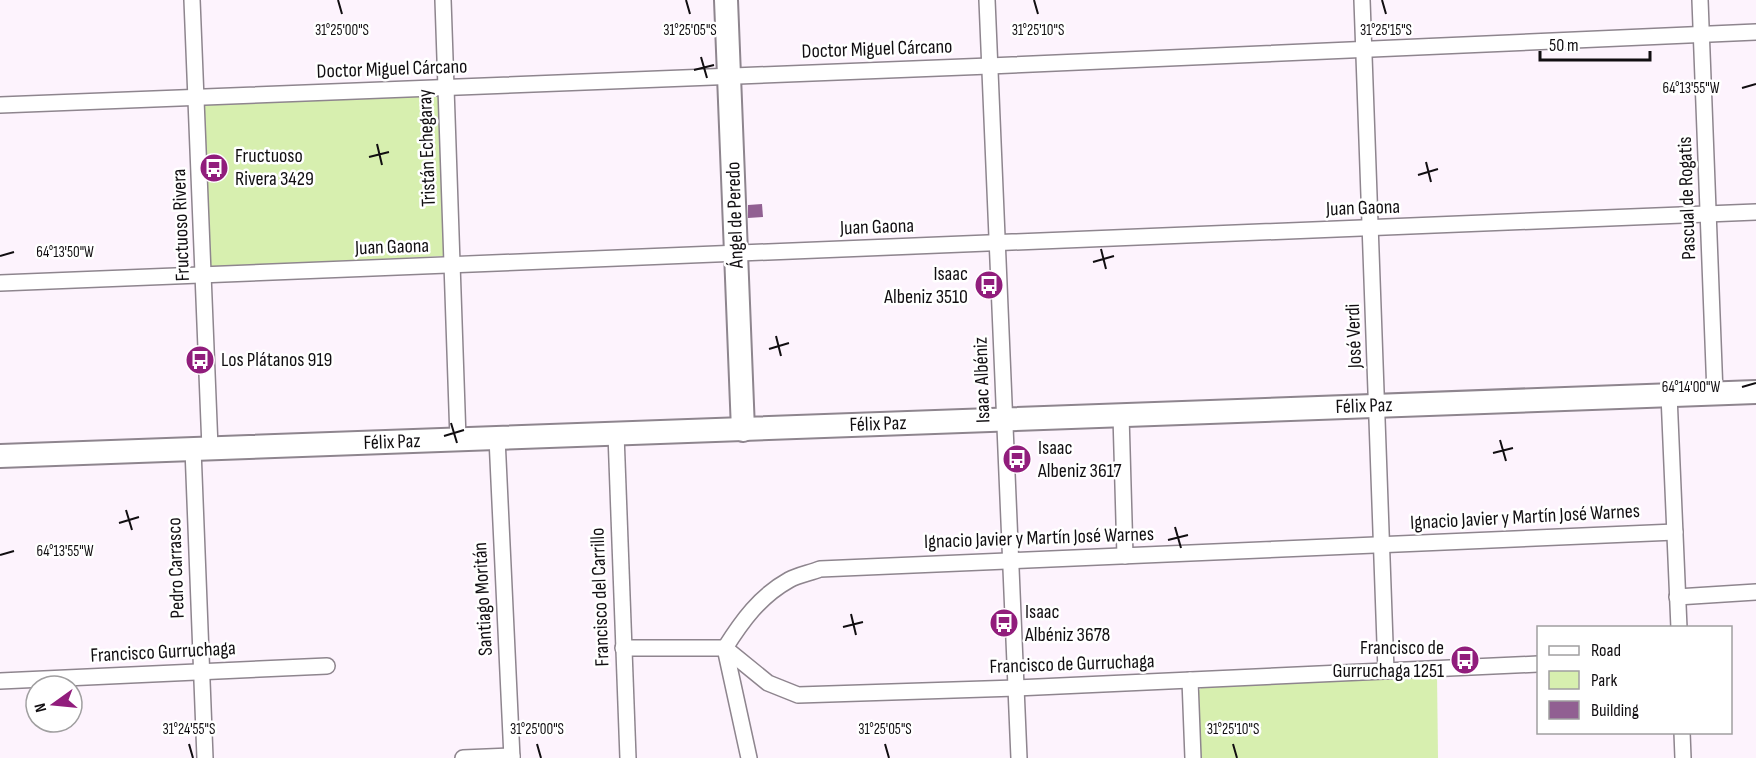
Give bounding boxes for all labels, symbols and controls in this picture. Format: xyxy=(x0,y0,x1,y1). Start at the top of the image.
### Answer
text: 31°25'00"S xyxy=(315,21,369,40)
text: 31°25'05"S xyxy=(663,21,717,40)
text: 31°25'10"S xyxy=(1012,21,1064,40)
text: 31°25'15"S xyxy=(1360,21,1412,40)
scale bar xyxy=(1540,24,1650,62)
street label: Doctor Miguel Cárcano xyxy=(801,34,953,64)
text: 50 m xyxy=(1549,35,1579,56)
street label: Doctor Miguel Cárcano xyxy=(316,54,468,84)
text: 64°13'55"W xyxy=(1663,79,1720,98)
street label: Tristán Echegaray xyxy=(413,89,441,207)
street label: Pascual de Rogatis xyxy=(1673,136,1701,260)
place label: Fructuoso Rivera 3429 xyxy=(235,144,314,191)
bus stop icon: Fructuoso Rivera 3429 xyxy=(198,152,230,184)
street label: Ángel de Peredo xyxy=(721,161,749,270)
street label: Fructuoso Rivera xyxy=(167,168,195,282)
street label: Juan Gaona xyxy=(1325,195,1400,221)
street label: Juan Gaona xyxy=(839,214,914,240)
street label: Juan Gaona xyxy=(354,234,429,260)
text: 64°13'50"W xyxy=(36,243,94,262)
place label: Isaac Albeniz 3510 xyxy=(883,262,968,309)
bus stop icon: Isaac Albeniz 3510 xyxy=(973,269,1005,301)
street label: José Verdi xyxy=(1341,303,1367,370)
street label: Isaac Albéniz xyxy=(969,337,995,423)
bus stop icon: Los Plátanos 919 xyxy=(184,344,216,376)
place label: Los Plátanos 919 xyxy=(221,348,332,372)
text: 64°14'00"W xyxy=(1662,378,1720,397)
street label: Félix Paz xyxy=(1335,393,1393,419)
street label: Félix Paz xyxy=(849,411,907,437)
street label: Félix Paz xyxy=(363,429,421,455)
place label: Isaac Albeniz 3617 xyxy=(1037,436,1122,483)
bus stop icon: Isaac Albeniz 3617 xyxy=(1001,443,1033,475)
street label: Ignacio Javier y Martín José Warnes xyxy=(1409,499,1641,535)
street label: Pedro Carrasco xyxy=(162,517,190,619)
street label: Ignacio Javier y Martín José Warnes xyxy=(924,522,1154,554)
street label: Francisco del Carrillo xyxy=(586,527,614,667)
text: 64°13'55"W xyxy=(37,542,94,561)
street label: Santiago Moritán xyxy=(468,542,498,656)
place label: Isaac Albéniz 3678 xyxy=(1024,600,1110,647)
bus stop icon: Isaac Albéniz 3678 xyxy=(988,607,1020,639)
legend xyxy=(1537,626,1732,734)
street label: Francisco Gurruchaga xyxy=(90,636,236,668)
place label: Francisco de Gurruchaga 1251 xyxy=(1332,636,1444,683)
text: Road xyxy=(1591,640,1621,661)
bus stop icon: Francisco de Gurruchaga 1251 xyxy=(1449,644,1481,676)
street label: Francisco de Gurruchaga xyxy=(989,649,1155,679)
text: Park xyxy=(1591,670,1617,691)
north arrow xyxy=(24,674,84,734)
text: Building xyxy=(1591,700,1639,721)
text: N xyxy=(31,701,51,714)
text: 31°24'55"S xyxy=(163,720,215,739)
text: 31°25'00"S xyxy=(510,720,564,739)
text: 31°25'05"S xyxy=(858,720,912,739)
text: 31°25'10"S xyxy=(1207,720,1259,739)

